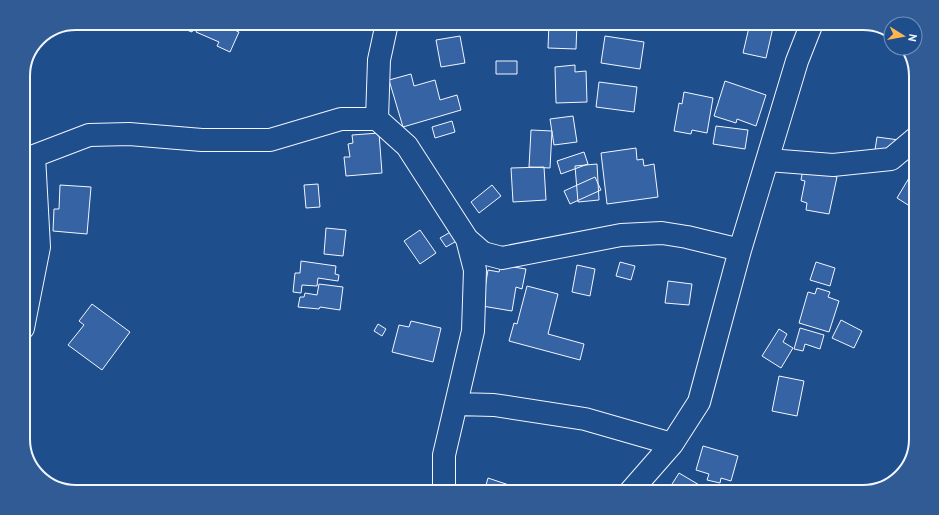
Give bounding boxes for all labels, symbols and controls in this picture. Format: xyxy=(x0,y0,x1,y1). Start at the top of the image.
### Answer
north arrow xyxy=(883,16,923,56)
text: N xyxy=(905,33,920,43)

